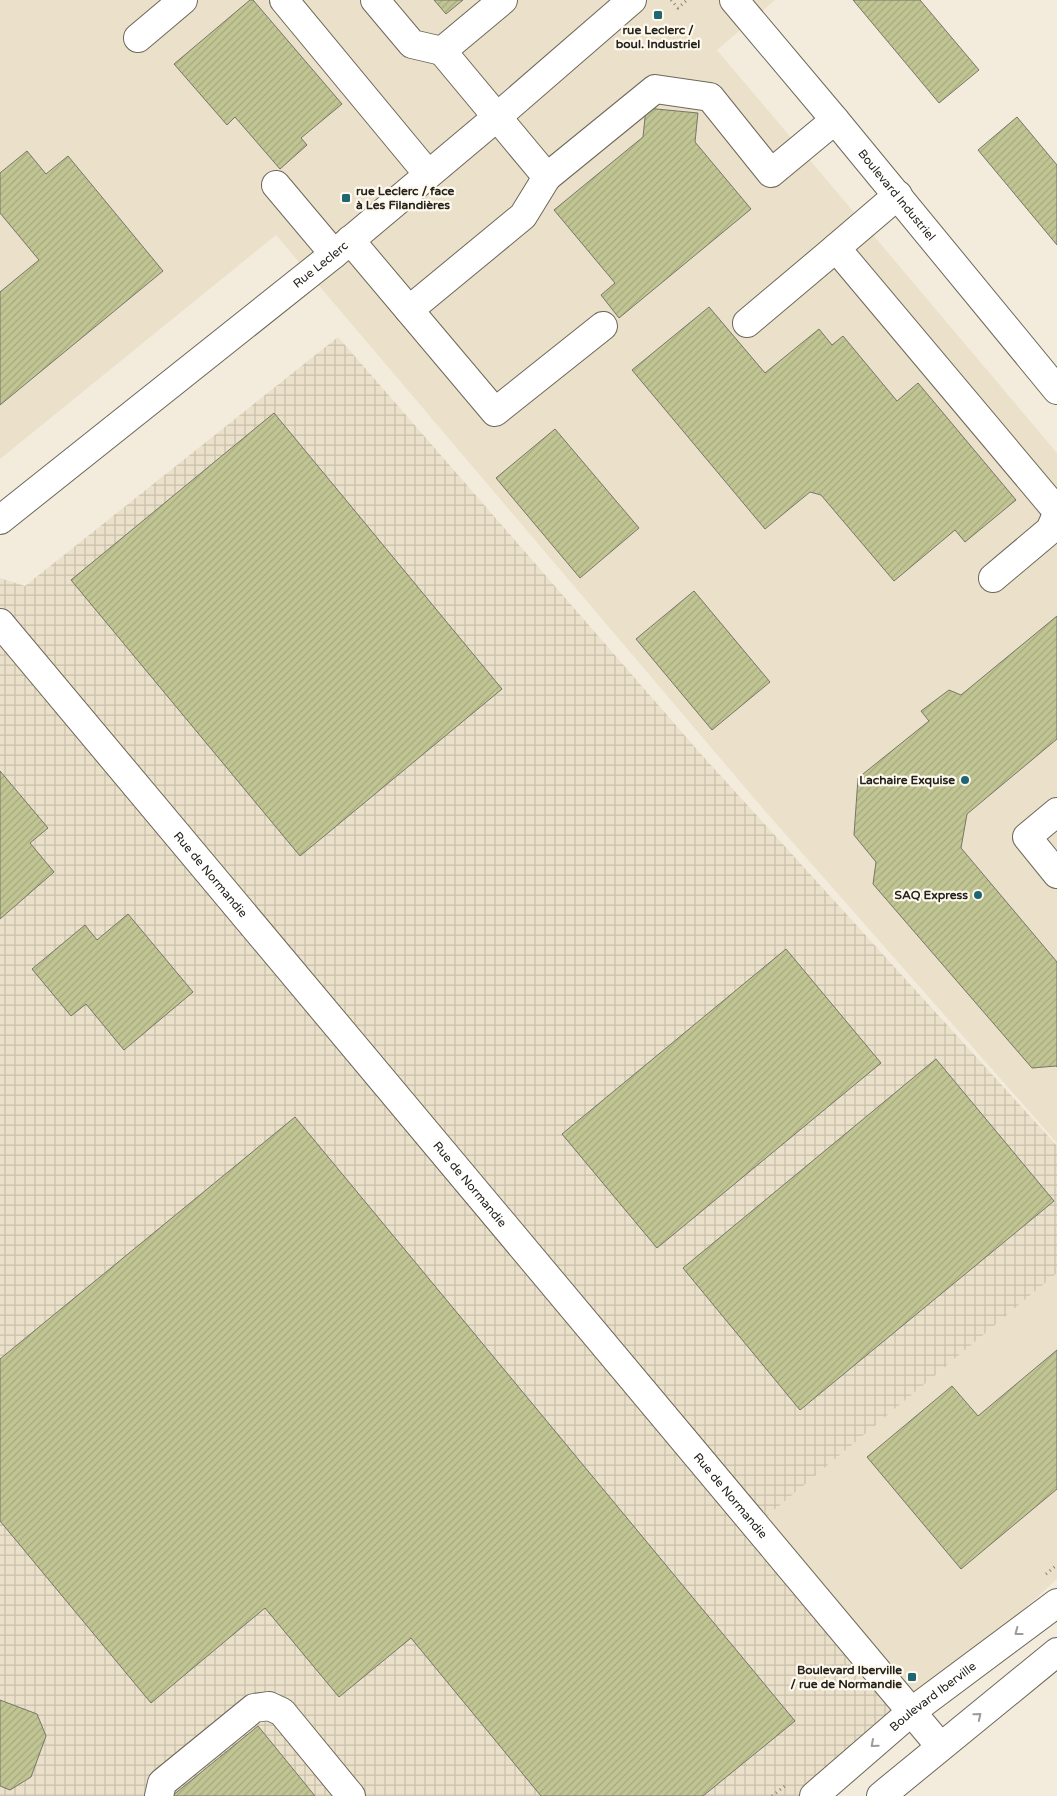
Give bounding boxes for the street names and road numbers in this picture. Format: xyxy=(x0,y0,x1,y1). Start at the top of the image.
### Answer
street label: Boulevard Industriel xyxy=(855,147,938,244)
street label: Rue Leclerc xyxy=(290,238,351,291)
street label: Rue de Normandie xyxy=(171,829,250,920)
street label: Rue de Normandie xyxy=(430,1139,510,1230)
street label: Rue de Normandie xyxy=(691,1450,770,1541)
street label: Boulevard Iberville xyxy=(887,1659,979,1734)

